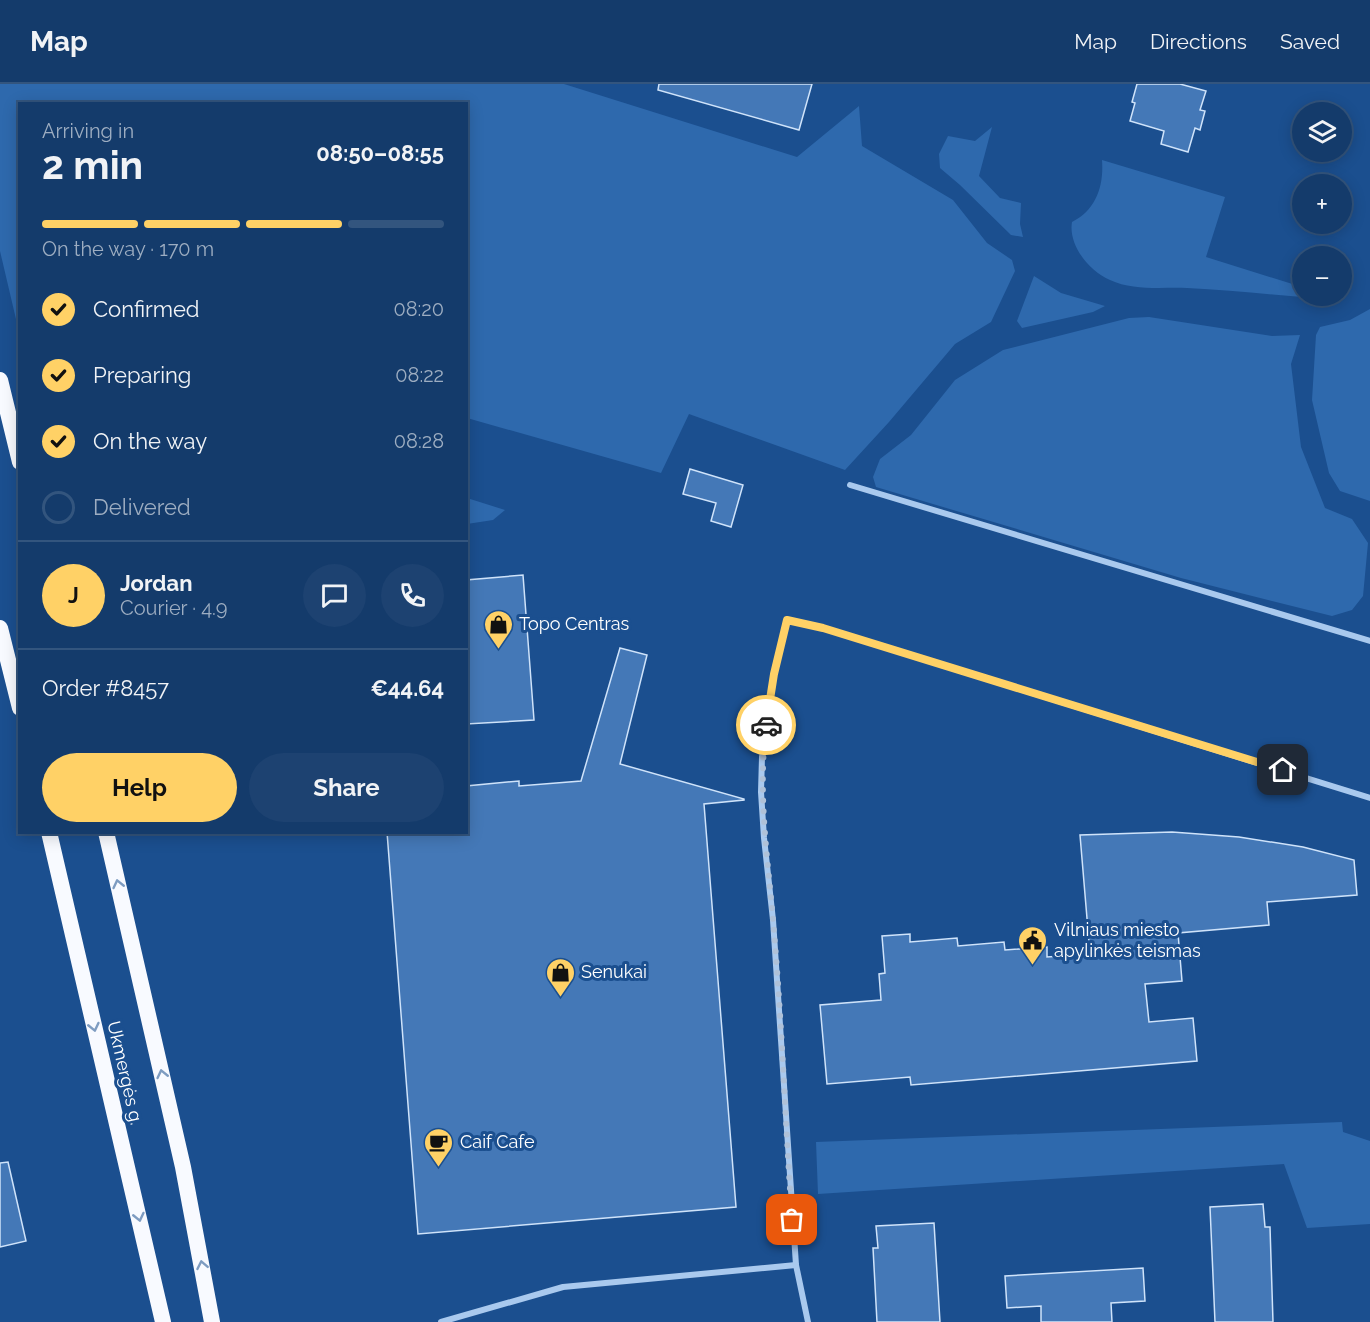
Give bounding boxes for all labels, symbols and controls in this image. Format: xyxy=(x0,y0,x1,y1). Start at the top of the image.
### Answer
text: Map xyxy=(30,25,88,58)
text: Map xyxy=(1074,29,1117,54)
text: Directions xyxy=(1150,29,1247,54)
text: Saved xyxy=(1280,29,1340,54)
map controls xyxy=(1292,102,1352,306)
button: layers xyxy=(1292,102,1352,162)
text: Arriving in xyxy=(42,119,134,143)
text: 08:50–08:55 xyxy=(316,140,444,166)
text: 2 min xyxy=(42,142,143,188)
button: + xyxy=(1292,174,1352,234)
text: On the way · 170 m xyxy=(42,237,214,261)
button: − xyxy=(1292,246,1352,306)
icon: check xyxy=(42,293,75,326)
text: Confirmed xyxy=(93,296,200,322)
text: 08:20 xyxy=(393,297,444,321)
icon: check xyxy=(42,359,75,392)
text: Preparing xyxy=(93,362,191,388)
text: 08:22 xyxy=(395,363,444,387)
icon: check xyxy=(42,425,75,458)
text: On the way xyxy=(93,428,207,454)
text: 08:28 xyxy=(394,429,444,453)
text: Delivered xyxy=(93,494,191,520)
button: chat xyxy=(303,564,366,627)
button: phone xyxy=(381,564,444,627)
text: Jordan xyxy=(120,570,192,596)
text: J xyxy=(68,582,79,608)
text: Courier · 4.9 xyxy=(120,596,228,620)
shop icon: Topo Centras xyxy=(482,608,514,650)
place label: Topo Centras xyxy=(519,613,630,634)
text: Order #8457 xyxy=(42,675,169,701)
text: €44.64 xyxy=(370,675,444,701)
courier xyxy=(736,695,796,755)
icon: car xyxy=(750,709,783,742)
pin xyxy=(1257,744,1308,795)
button: Help xyxy=(42,753,237,822)
button: Share xyxy=(249,753,444,822)
icon: home xyxy=(1266,753,1299,786)
one-way arrow xyxy=(112,879,125,889)
place label: Vilniaus miesto apylinkės teismas xyxy=(1054,919,1201,961)
public building icon: Vilniaus miesto apylinkės teismas xyxy=(1017,924,1049,966)
shop icon: Senukai xyxy=(544,956,576,998)
place label: Senukai xyxy=(581,961,647,982)
street label: Ukmergės g. xyxy=(103,1019,148,1127)
one-way arrow xyxy=(87,1022,100,1032)
one-way arrow xyxy=(156,1069,169,1079)
cafe icon: Caif Cafe xyxy=(423,1126,455,1168)
place label: Caif Cafe xyxy=(460,1131,535,1152)
pin xyxy=(766,1194,817,1245)
icon: bag xyxy=(775,1203,808,1236)
one-way arrow xyxy=(131,1211,144,1221)
one-way arrow xyxy=(196,1260,209,1270)

